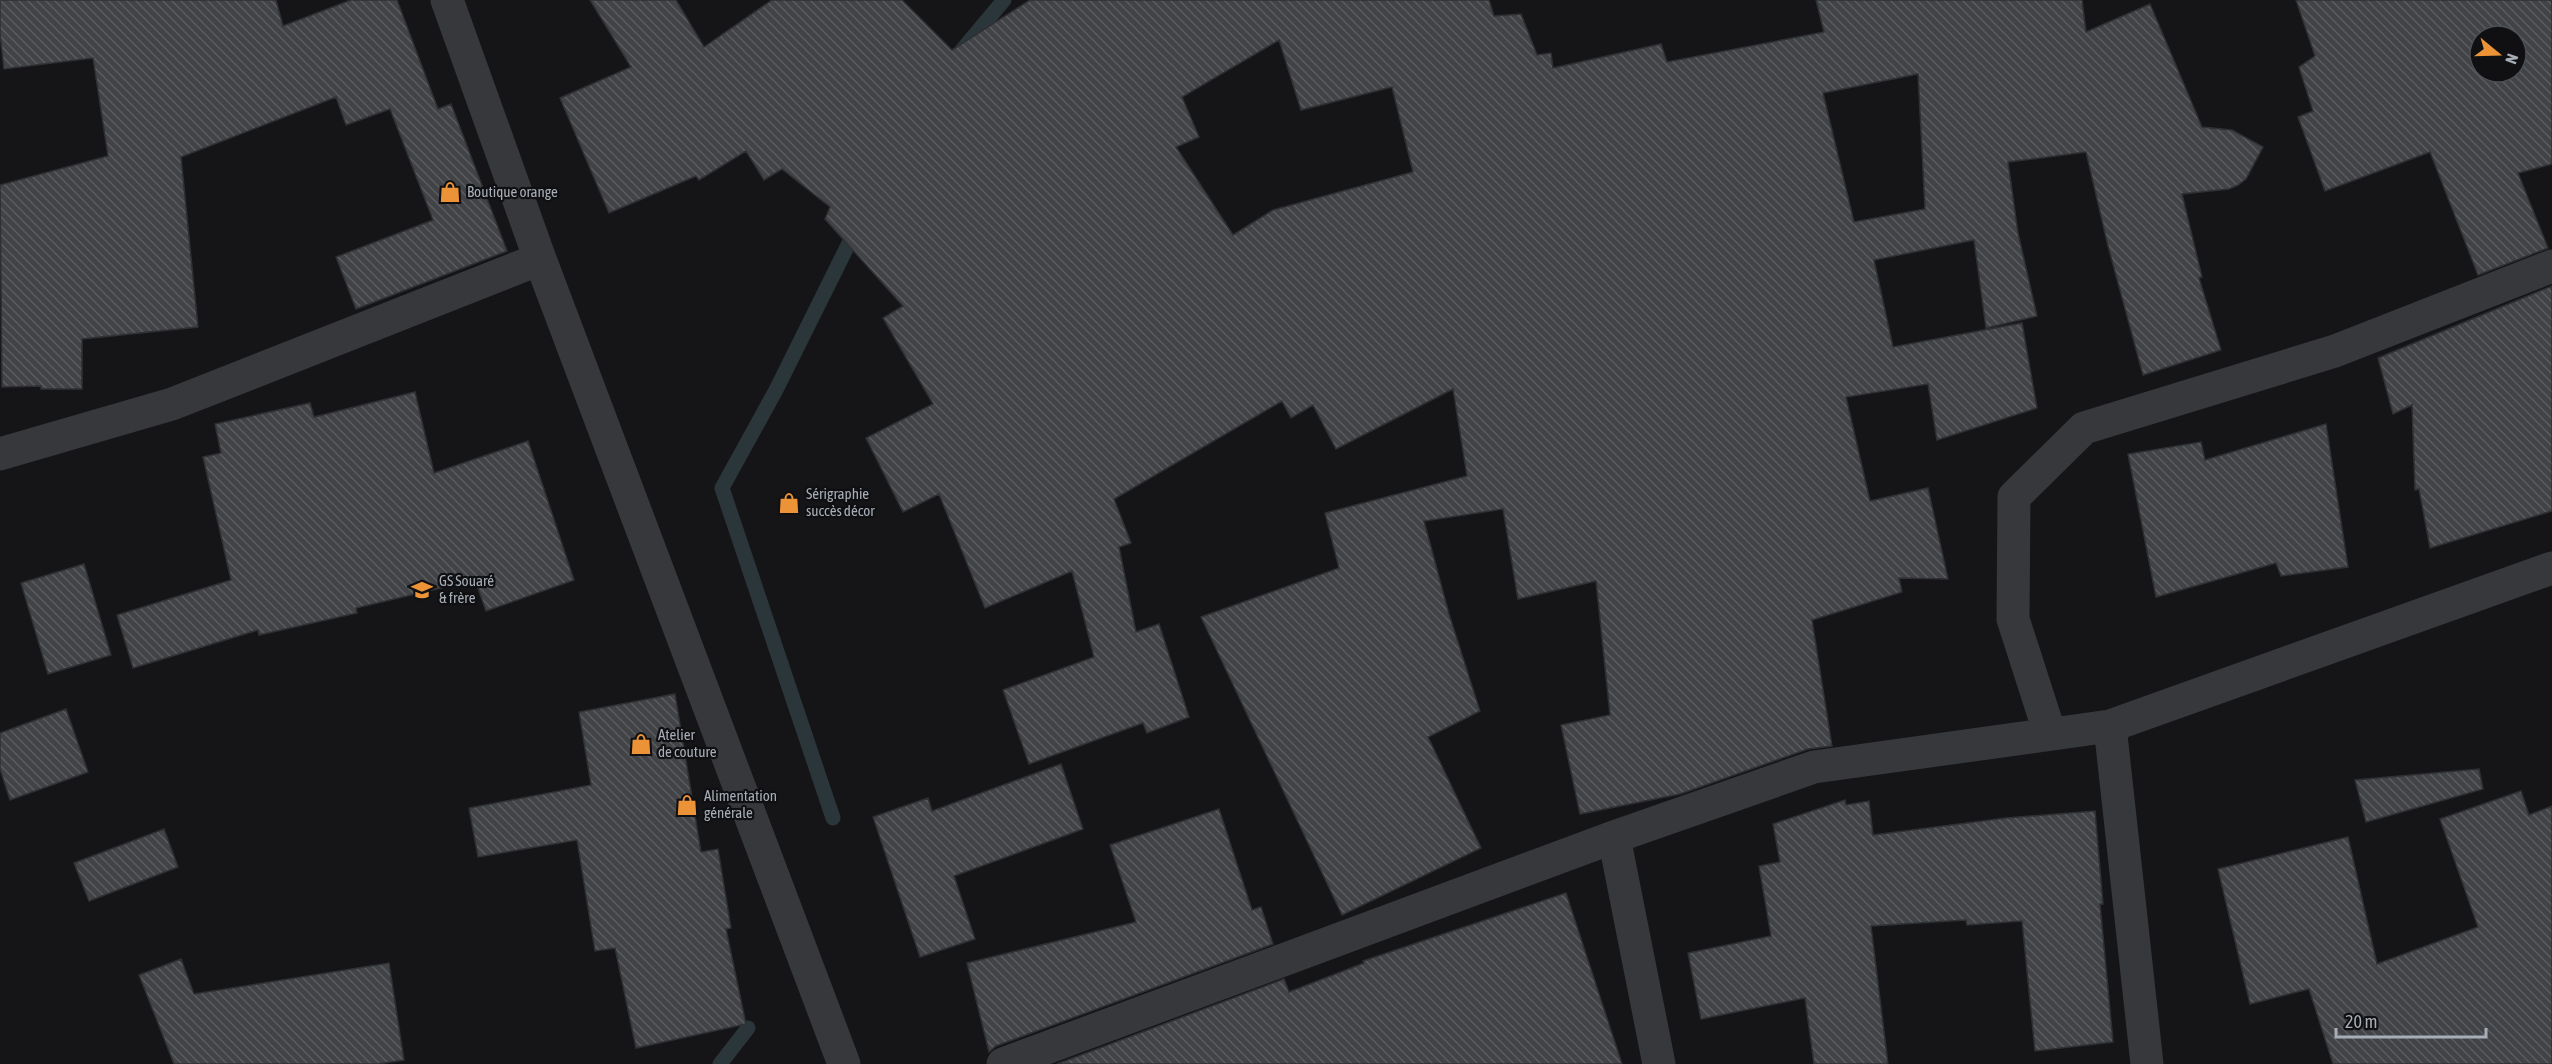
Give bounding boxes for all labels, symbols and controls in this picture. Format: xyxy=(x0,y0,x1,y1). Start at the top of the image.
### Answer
north arrow xyxy=(2468,24,2528,84)
text: N xyxy=(2502,51,2522,66)
shop icon: Boutique orange xyxy=(438,180,462,204)
place label: Boutique orange xyxy=(467,183,558,200)
place label: Sérigraphie succès décor xyxy=(806,485,875,519)
shop icon: Sérigraphie succès décor xyxy=(777,491,801,515)
place label: GS Souaré & frère xyxy=(439,572,494,606)
school or university icon: GS Souaré & frère xyxy=(410,578,434,602)
place label: Atelier de couture xyxy=(658,726,717,760)
shop icon: Atelier de couture xyxy=(629,732,653,756)
place label: Alimentation générale xyxy=(704,787,777,821)
shop icon: Alimentation générale xyxy=(675,793,699,817)
scale bar xyxy=(2336,1001,2486,1039)
text: 20 m xyxy=(2345,1011,2377,1032)

